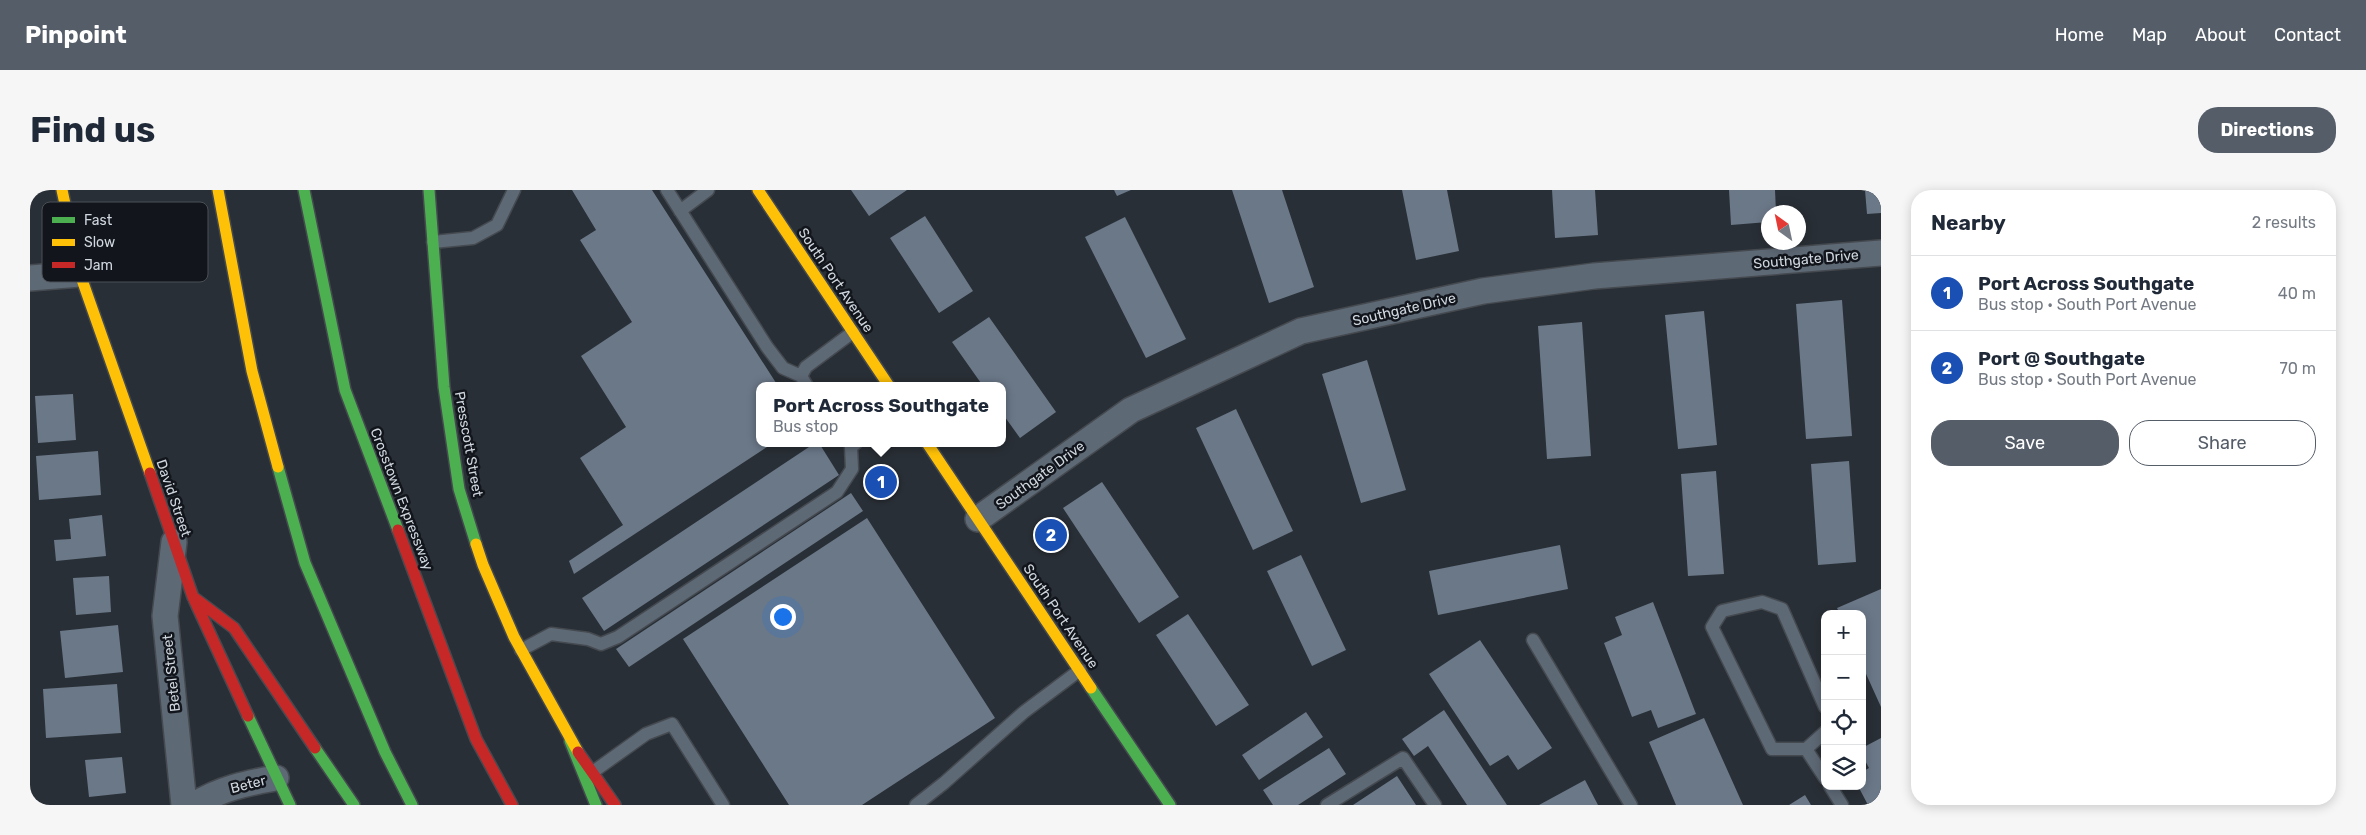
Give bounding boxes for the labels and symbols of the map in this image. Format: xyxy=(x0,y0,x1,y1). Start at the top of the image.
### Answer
legend xyxy=(42,202,208,282)
north arrow xyxy=(1761,205,1806,250)
text: Fast xyxy=(84,212,113,229)
street label: South Port Avenue xyxy=(794,225,877,336)
text: Slow xyxy=(84,234,115,251)
street label: Southgate Drive xyxy=(1753,246,1860,273)
text: Jam xyxy=(84,257,113,274)
street label: Southgate Drive xyxy=(1351,289,1458,330)
street label: Presscott Street xyxy=(451,390,486,499)
street label: Crosstown Expressway xyxy=(367,426,437,573)
street label: Southgate Drive xyxy=(993,437,1088,513)
street label: David Street xyxy=(152,457,195,540)
pin: 1 xyxy=(865,463,897,501)
pin: 2 xyxy=(1035,516,1067,554)
street label: South Port Avenue xyxy=(1019,561,1102,672)
your location xyxy=(770,604,796,630)
street label: Betel Street xyxy=(159,633,184,713)
street label: Beter xyxy=(229,772,268,797)

